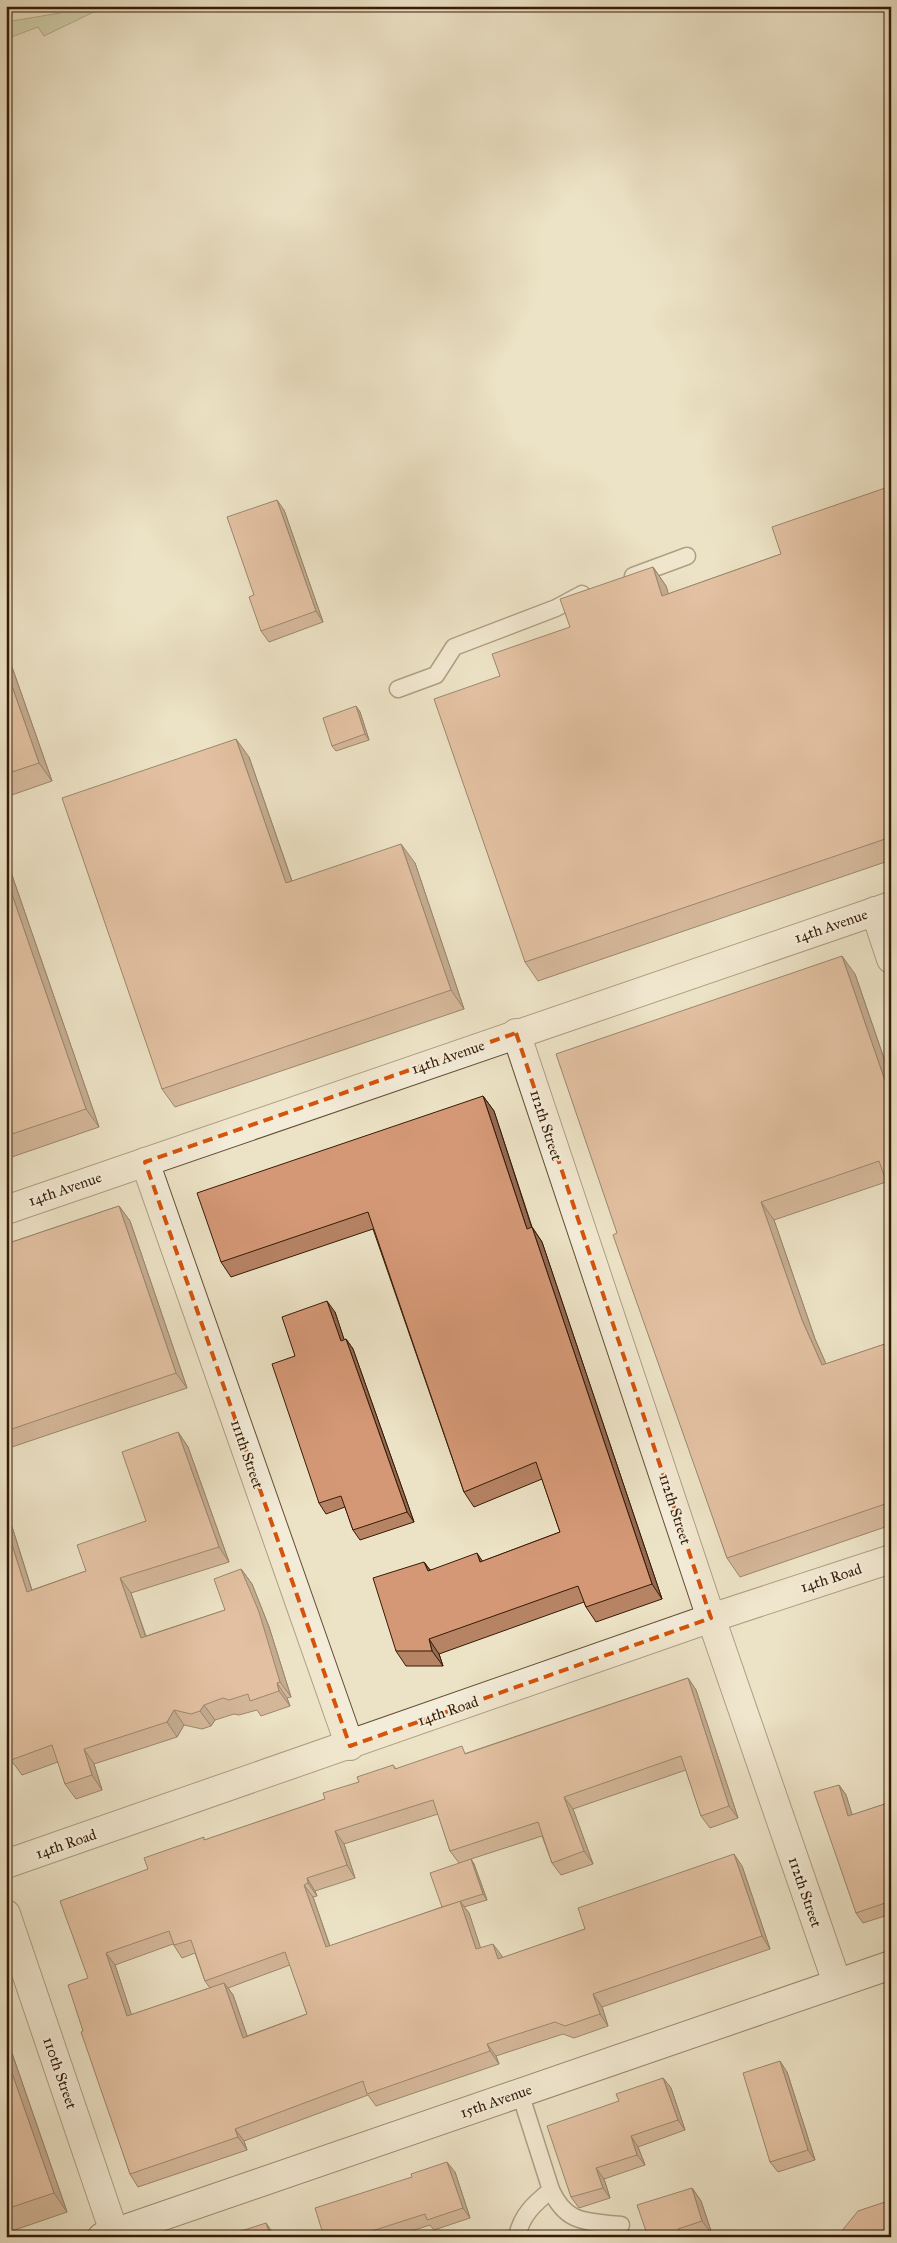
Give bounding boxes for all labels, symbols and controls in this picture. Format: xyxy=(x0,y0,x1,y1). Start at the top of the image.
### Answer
street label: 14th Avenue xyxy=(792,905,870,947)
street label: 14th Avenue xyxy=(409,1036,487,1078)
street label: 112th Street xyxy=(526,1087,566,1163)
street label: 14th Avenue xyxy=(26,1168,104,1210)
street label: 111th Street xyxy=(227,1417,267,1492)
street label: 112th Street xyxy=(655,1471,695,1547)
street label: 14th Road xyxy=(798,1560,864,1596)
street label: 14th Road xyxy=(415,1692,481,1730)
street label: 14th Road xyxy=(33,1825,99,1863)
street label: 112th Street xyxy=(785,1854,826,1930)
street label: 110th Street xyxy=(39,2035,81,2112)
street label: 15th Avenue xyxy=(458,2080,534,2122)

